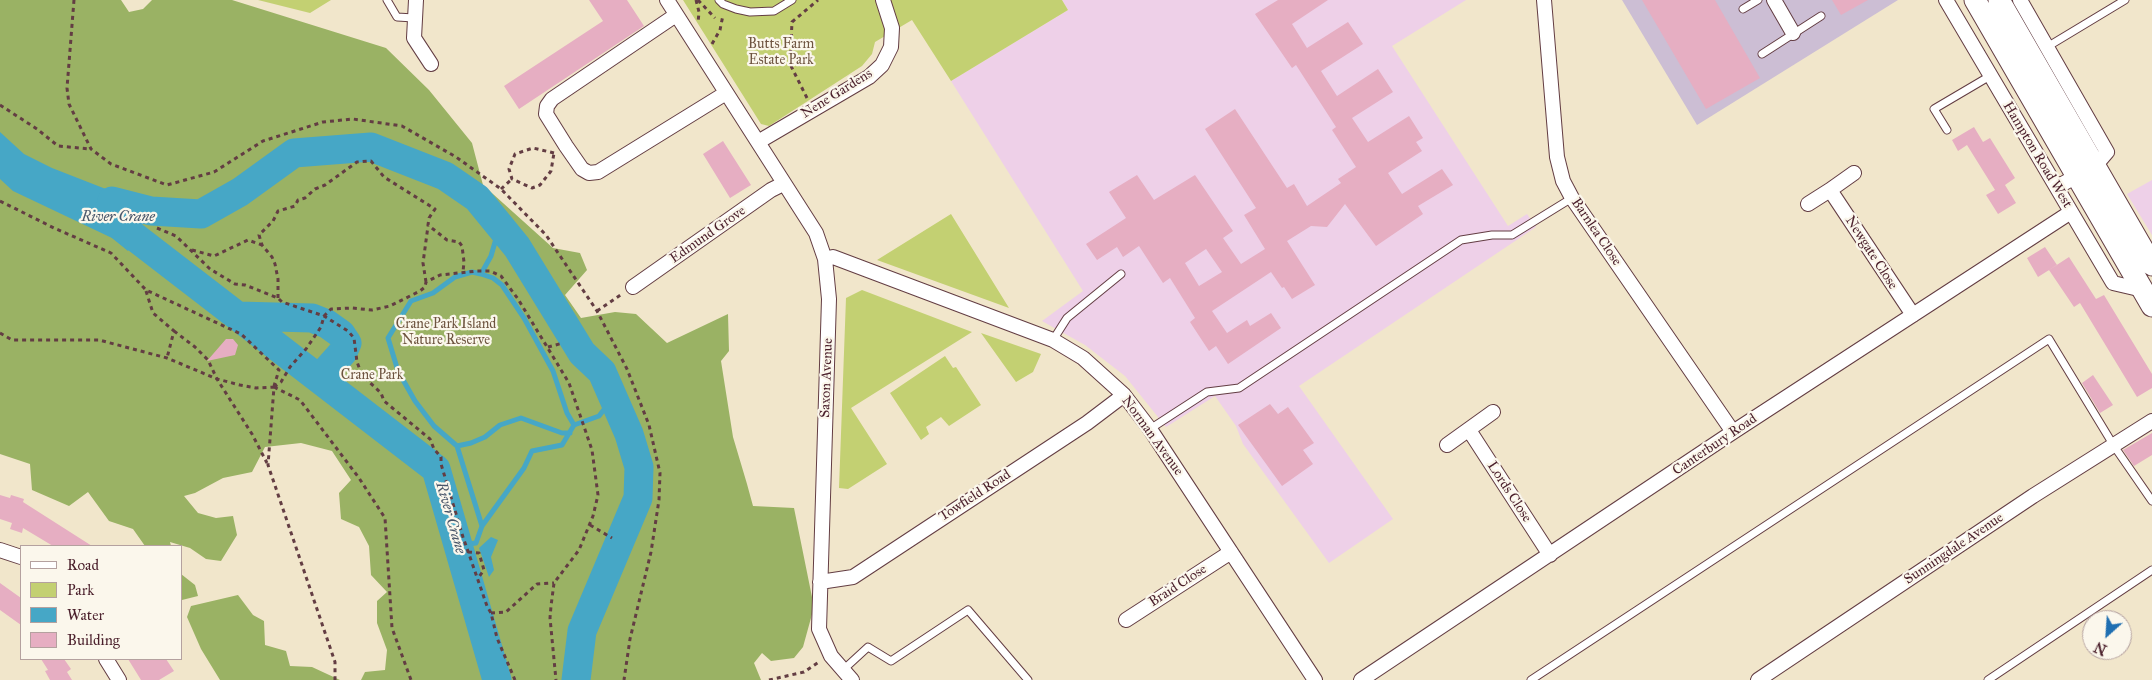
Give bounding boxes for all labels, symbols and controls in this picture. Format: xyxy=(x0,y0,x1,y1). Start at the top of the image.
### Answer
park label: Butts Farm Estate Park xyxy=(748,37,814,70)
street label: Nene Gardens xyxy=(798,65,876,123)
street label: Hampton Road West xyxy=(1999,99,2075,211)
street label: Barnlea Close xyxy=(1567,195,1625,269)
street label: Edmund Grove xyxy=(667,203,749,267)
water label: River Crane xyxy=(81,208,155,226)
street label: Newgate Close xyxy=(1841,213,1901,293)
park label: Crane Park Island Nature Reserve xyxy=(396,317,496,350)
street label: Saxon Avenue xyxy=(817,338,837,418)
park label: Crane Park xyxy=(341,368,403,384)
street label: Norman Avenue xyxy=(1117,393,1187,479)
street label: Canterbury Road xyxy=(1670,411,1760,479)
street label: Lords Close xyxy=(1483,458,1535,526)
street label: Towfield Road xyxy=(936,467,1014,525)
water label: River Crane xyxy=(431,480,469,556)
street label: Sunningdale Avenue xyxy=(1901,510,2007,588)
legend xyxy=(20,545,182,660)
text: Road xyxy=(67,556,99,574)
street label: Braid Close xyxy=(1146,561,1210,611)
text: Park xyxy=(67,581,94,599)
text: Water xyxy=(67,606,104,624)
north arrow xyxy=(2082,610,2132,660)
text: Building xyxy=(67,631,120,649)
text: N xyxy=(2092,638,2110,658)

